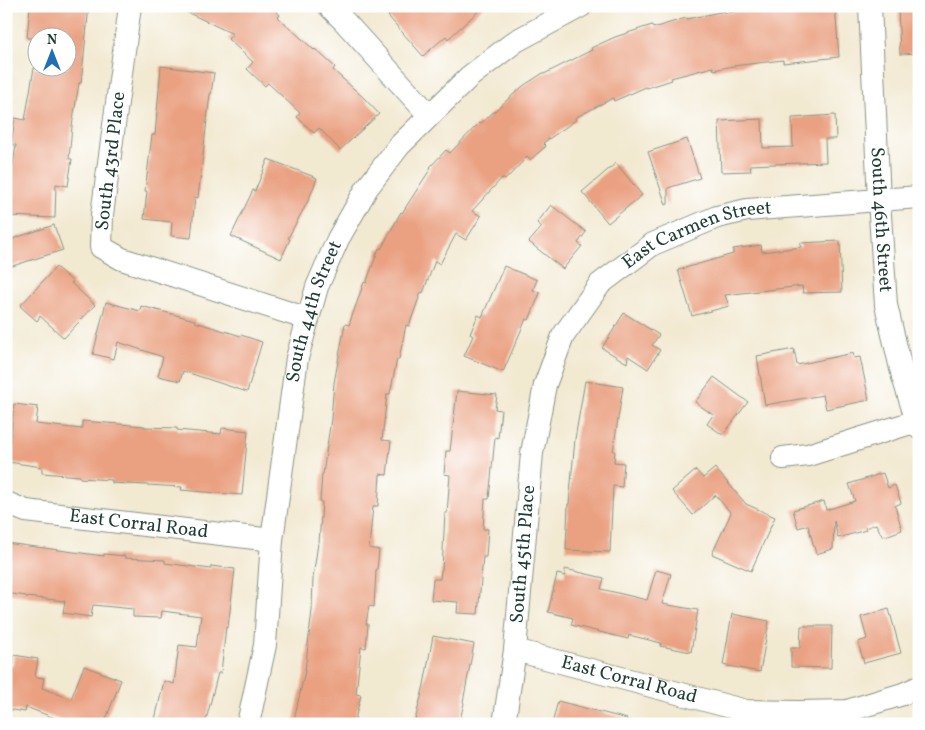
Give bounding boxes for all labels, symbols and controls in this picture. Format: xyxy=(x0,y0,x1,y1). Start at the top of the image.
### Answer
north arrow xyxy=(28,28,78,78)
text: N xyxy=(47,31,57,50)
street label: South 43rd Place xyxy=(90,90,132,232)
street label: South 46th Street xyxy=(864,146,898,294)
street label: East Carmen Street xyxy=(617,195,773,276)
street label: South 44th Street xyxy=(281,236,349,384)
street label: South 45th Place xyxy=(504,484,542,624)
street label: East Corral Road xyxy=(68,503,210,545)
street label: East Corral Road xyxy=(558,650,700,711)

